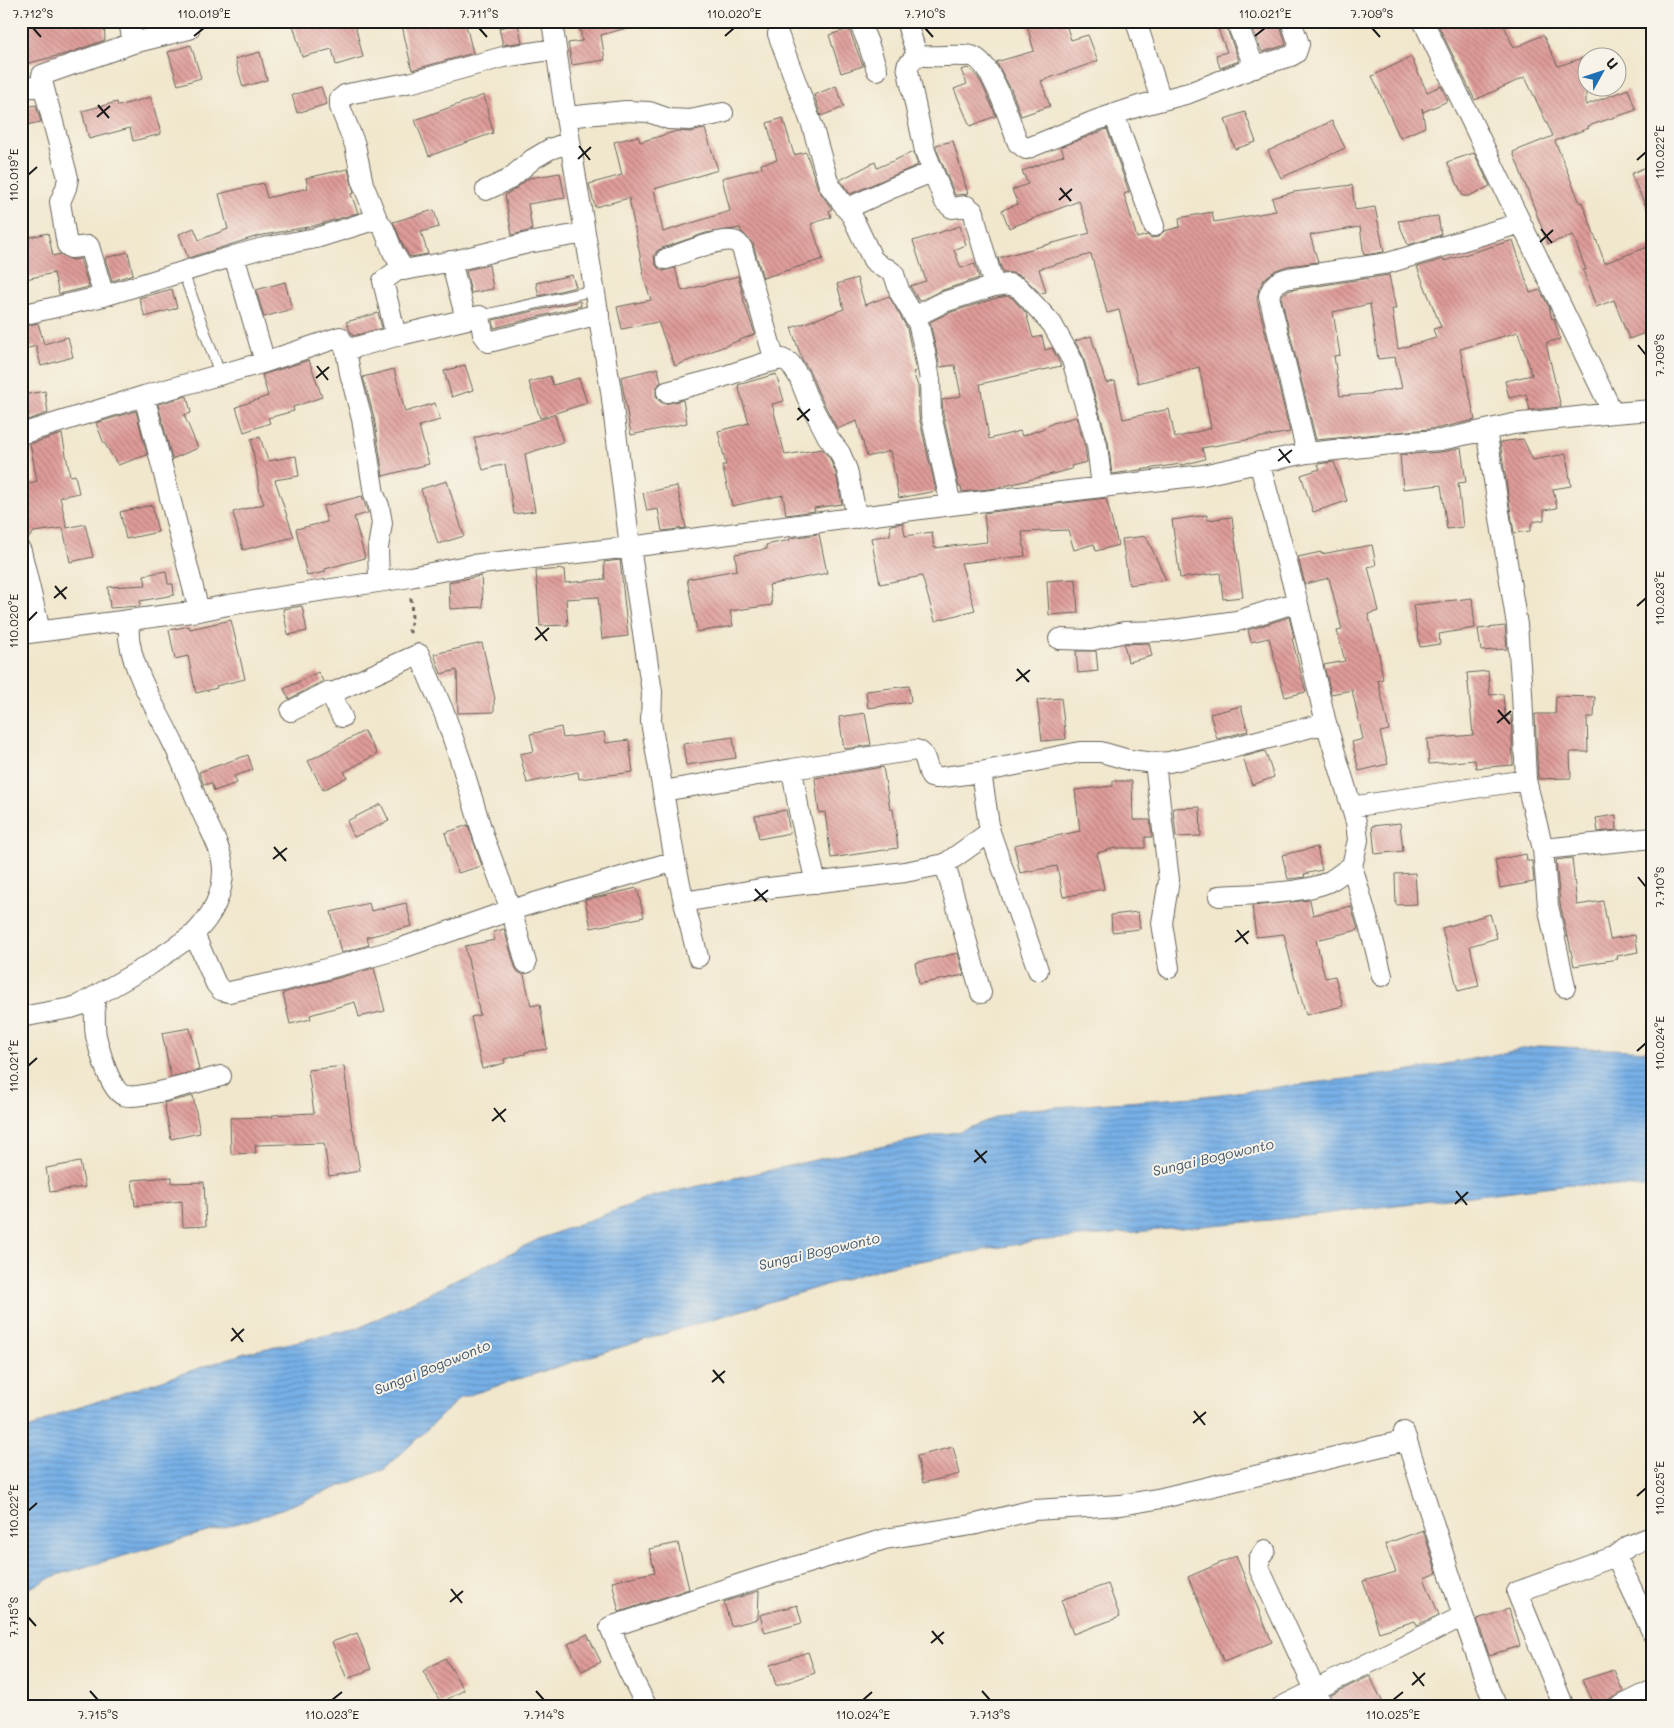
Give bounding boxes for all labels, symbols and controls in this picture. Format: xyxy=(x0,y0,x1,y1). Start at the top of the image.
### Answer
text: 7.712°S xyxy=(13,5,53,21)
text: 110.019°E xyxy=(177,5,231,21)
text: 7.711°S xyxy=(459,5,499,21)
text: 110.020°E xyxy=(707,5,761,21)
text: 7.710°S xyxy=(904,5,946,21)
text: 110.021°E xyxy=(1239,5,1291,21)
text: 7.709°S xyxy=(1351,5,1394,21)
north arrow xyxy=(1576,48,1626,98)
text: U xyxy=(1602,53,1623,73)
text: 110.022°E xyxy=(1651,125,1667,179)
text: 110.019°E xyxy=(5,148,21,202)
text: 7.709°S xyxy=(1651,333,1667,376)
text: 110.023°E xyxy=(1651,571,1667,625)
text: 110.020°E xyxy=(5,594,21,648)
text: 7.710°S xyxy=(1651,866,1667,908)
text: 110.024°E xyxy=(1651,1016,1667,1070)
text: 110.021°E xyxy=(5,1040,21,1092)
water label: Sungai Bogowonto xyxy=(1151,1134,1275,1180)
water label: Sungai Bogowonto xyxy=(757,1228,881,1274)
water label: Sungai Bogowonto xyxy=(371,1335,493,1399)
text: 110.025°E xyxy=(1651,1461,1667,1515)
text: 110.022°E xyxy=(5,1484,21,1538)
text: 7.715°S xyxy=(5,1596,21,1637)
text: 7.715°S xyxy=(78,1706,119,1722)
text: 110.023°E xyxy=(305,1706,359,1722)
text: 7.714°S xyxy=(524,1706,565,1722)
text: 110.024°E xyxy=(836,1706,890,1722)
text: 7.713°S xyxy=(970,1706,1011,1722)
text: 110.025°E xyxy=(1366,1706,1420,1722)

